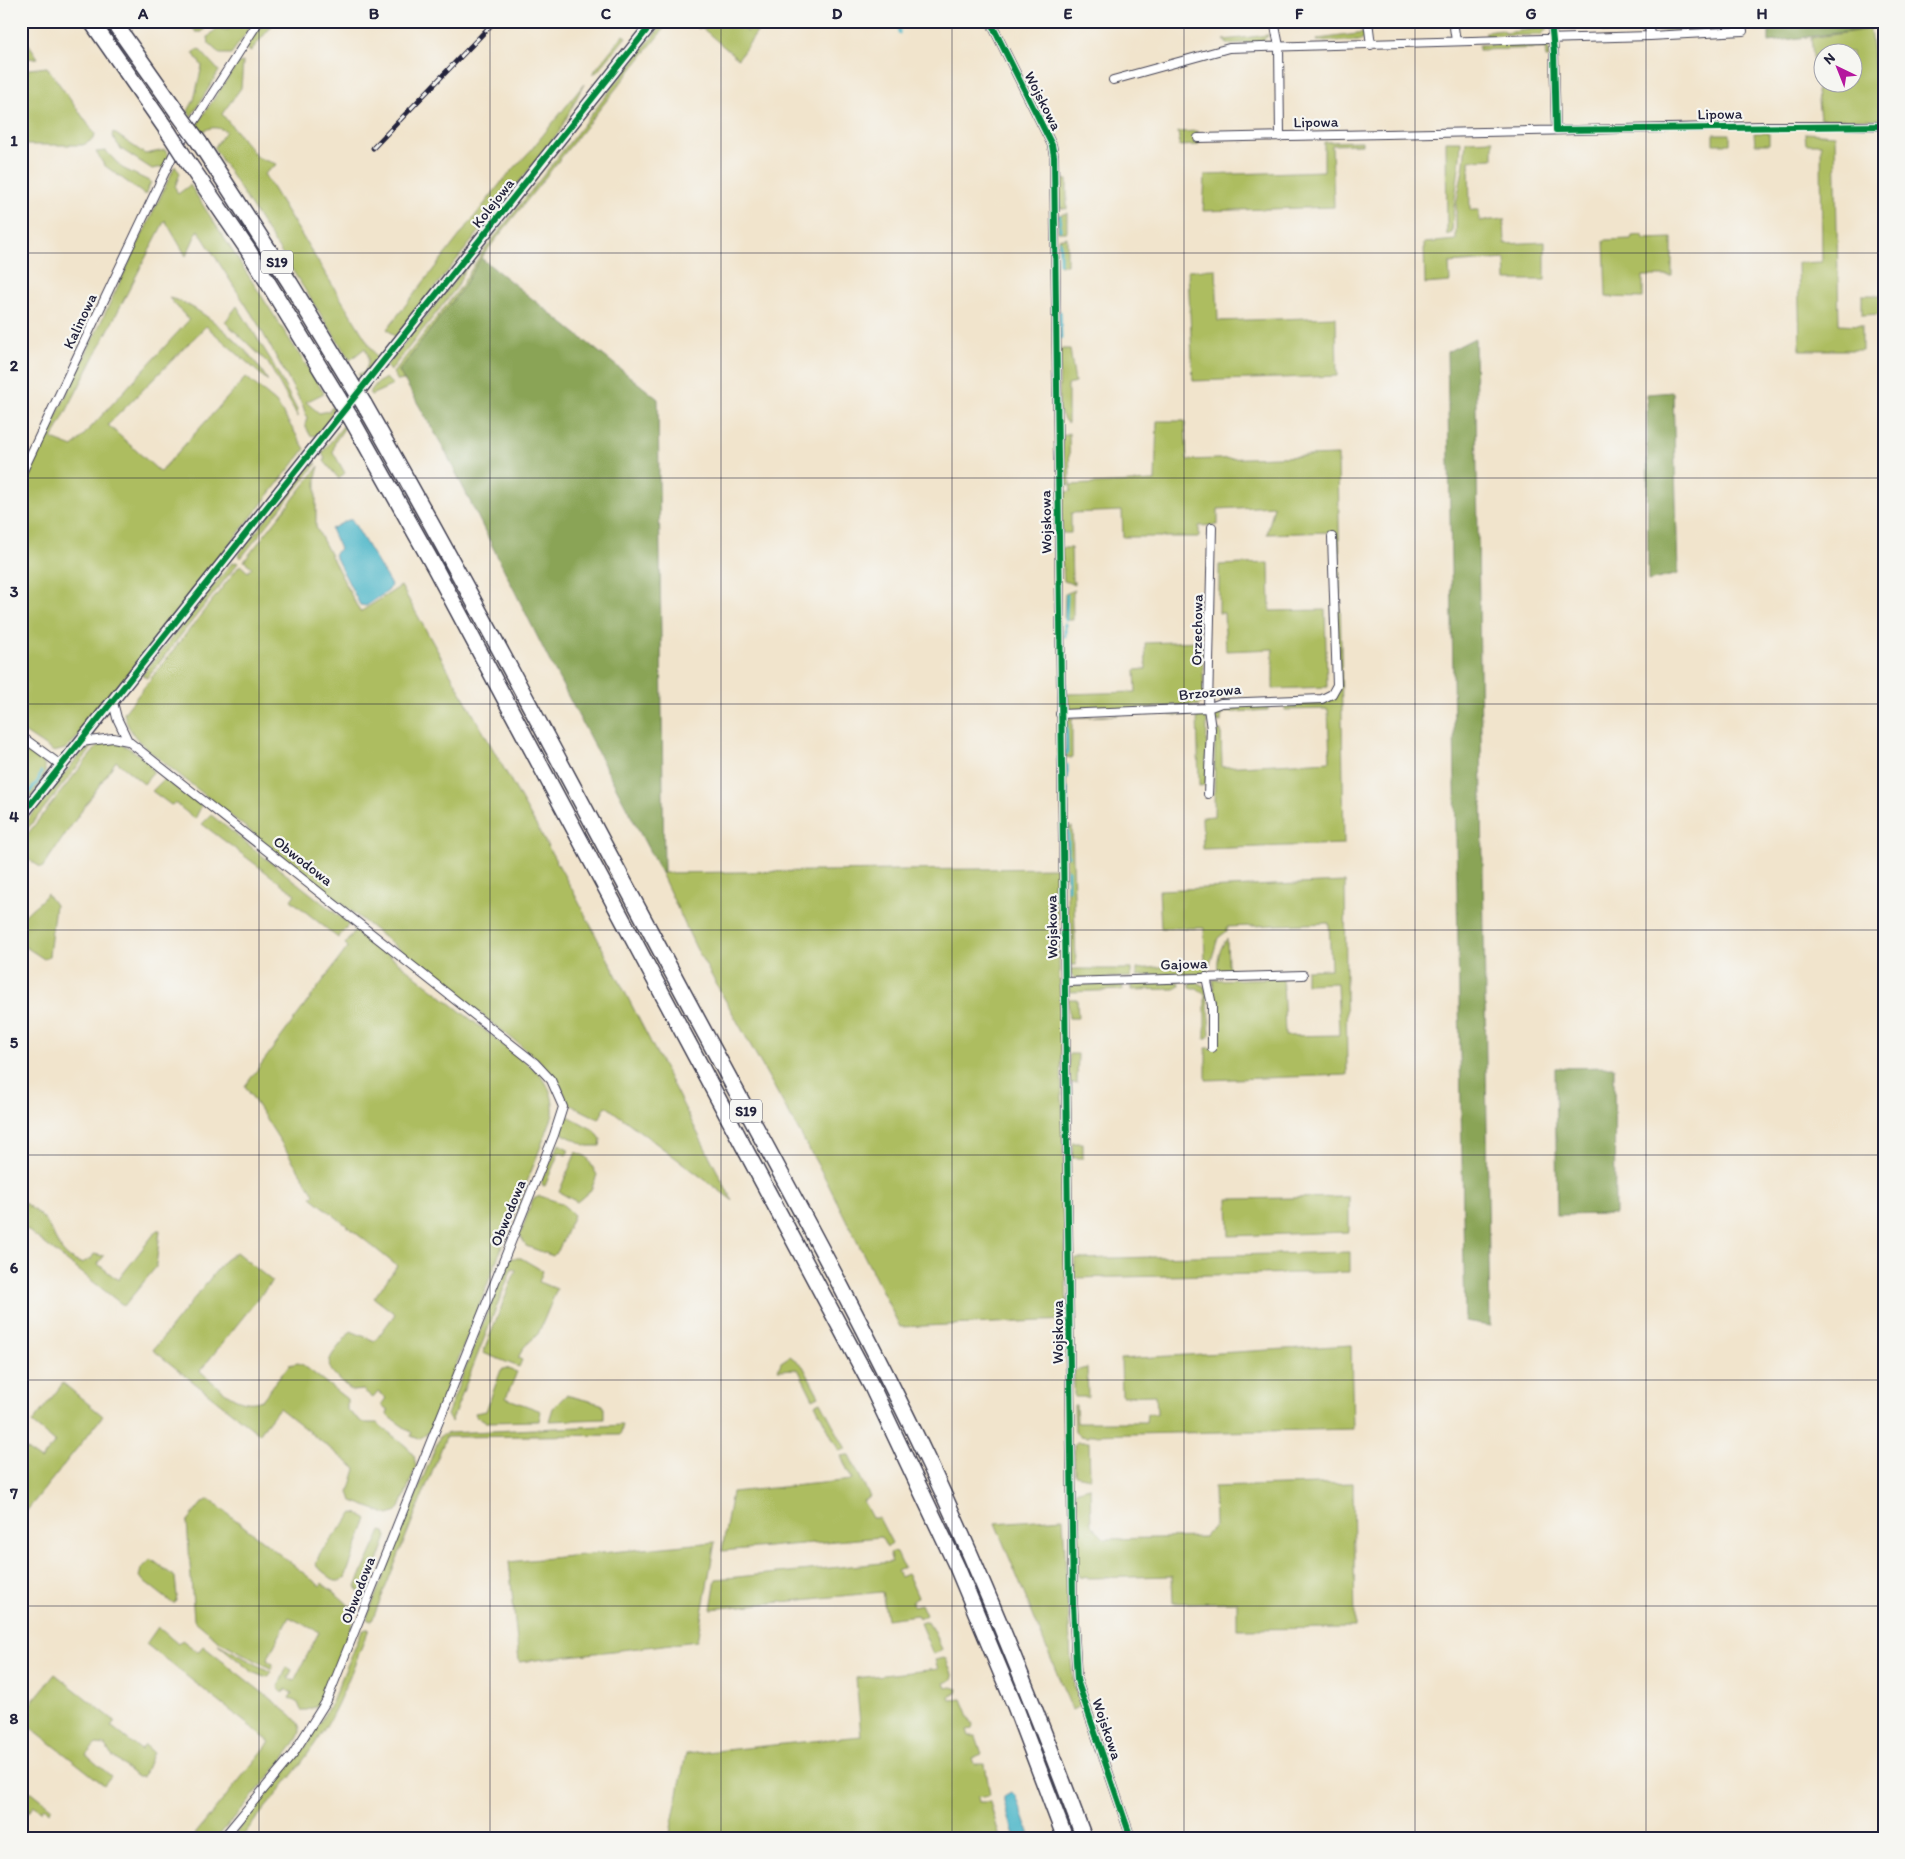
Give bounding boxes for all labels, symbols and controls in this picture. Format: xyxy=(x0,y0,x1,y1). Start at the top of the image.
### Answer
text: A xyxy=(137,4,149,23)
text: B xyxy=(369,4,380,23)
text: C xyxy=(601,4,612,23)
text: D xyxy=(832,4,843,23)
text: E xyxy=(1064,4,1073,23)
text: F xyxy=(1295,4,1304,23)
text: G xyxy=(1525,4,1537,23)
text: H xyxy=(1756,4,1768,23)
north arrow xyxy=(1812,42,1862,92)
text: N xyxy=(1820,49,1839,68)
street label: Wojskowa xyxy=(1021,69,1066,134)
street label: Lipowa xyxy=(1697,105,1743,123)
street label: Lipowa xyxy=(1293,113,1339,131)
text: 1 xyxy=(10,131,18,150)
street label: Kolejowa xyxy=(468,175,518,231)
road number: S19 xyxy=(261,250,293,274)
street label: Kalinowa xyxy=(59,290,101,352)
text: 2 xyxy=(10,356,19,375)
street label: Wojskowa xyxy=(1036,490,1056,554)
text: 3 xyxy=(10,582,19,601)
street label: Orzechowa xyxy=(1187,594,1207,666)
street label: Brzozowa xyxy=(1178,680,1242,704)
text: 4 xyxy=(9,807,19,826)
street label: Obwodowa xyxy=(270,832,336,890)
street label: Wojskowa xyxy=(1042,895,1062,959)
street label: Gajowa xyxy=(1160,954,1208,974)
text: 5 xyxy=(10,1033,19,1052)
road number: S19 xyxy=(730,1100,762,1122)
street label: Obwodowa xyxy=(486,1177,530,1249)
text: 6 xyxy=(10,1258,19,1277)
street label: Wojskowa xyxy=(1049,1300,1067,1364)
text: 7 xyxy=(9,1484,18,1503)
street label: Obwodowa xyxy=(337,1554,379,1626)
street label: Wojskowa xyxy=(1088,1696,1126,1762)
text: 8 xyxy=(10,1709,19,1728)

